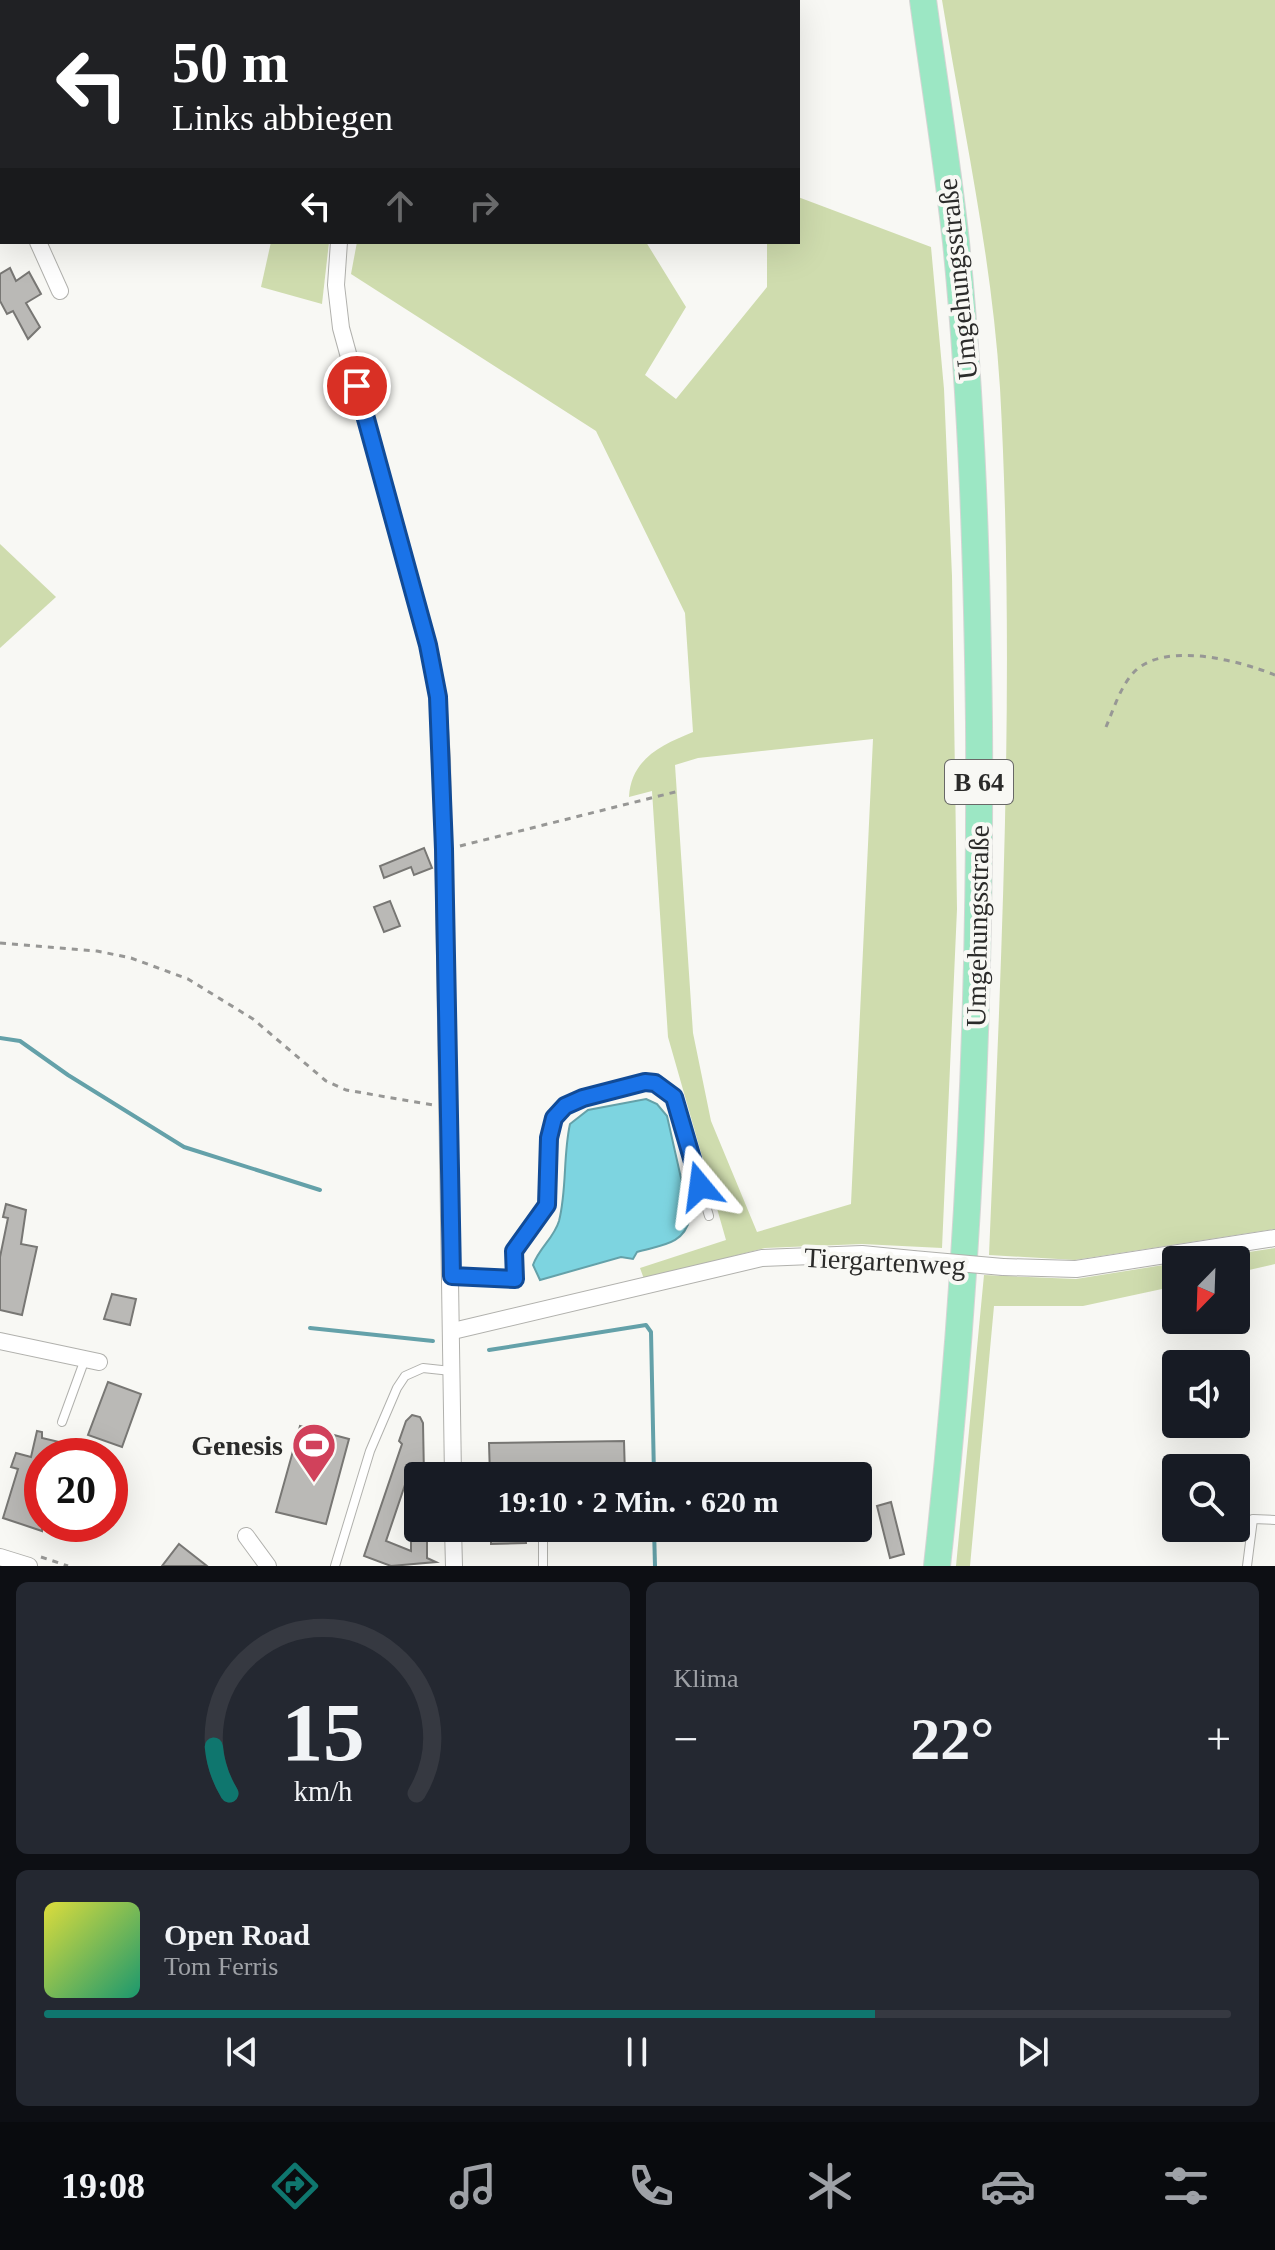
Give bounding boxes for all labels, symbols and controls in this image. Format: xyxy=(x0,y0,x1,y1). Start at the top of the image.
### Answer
icon: left xyxy=(40,32,144,136)
text: 50 m xyxy=(172,32,289,94)
text: Links abbiegen xyxy=(172,98,393,138)
street label: Umgehungsstraße xyxy=(932,177,983,381)
icon: left xyxy=(294,184,338,228)
icon: ahead xyxy=(378,184,422,228)
icon: right xyxy=(462,184,506,228)
pin xyxy=(323,352,391,420)
icon: arrive xyxy=(335,364,379,408)
road number: B 64 xyxy=(945,760,1013,804)
street label: Umgehungsstraße xyxy=(960,825,995,1027)
position arrow xyxy=(658,1144,742,1228)
street label: Tiergartenweg xyxy=(803,1242,967,1281)
north arrow xyxy=(1162,1246,1250,1334)
map controls xyxy=(1162,1246,1250,1542)
button: sound xyxy=(1162,1350,1250,1438)
sports icon: Genesis xyxy=(290,1421,338,1484)
place label: Genesis xyxy=(191,1430,283,1461)
speed limit sign: 20 xyxy=(24,1438,128,1542)
button: search xyxy=(1162,1454,1250,1542)
text: 19:10 · 2 Min. · 620 m xyxy=(498,1485,778,1518)
text: Klima xyxy=(674,1664,739,1693)
text: 15 xyxy=(281,1686,364,1778)
text: 22° xyxy=(910,1706,994,1772)
text: − xyxy=(674,1715,698,1764)
text: + xyxy=(1206,1715,1231,1764)
text: km/h xyxy=(293,1776,352,1807)
text: Open Road xyxy=(164,1918,310,1951)
text: Tom Ferris xyxy=(164,1952,278,1981)
icon: previous xyxy=(220,2030,264,2074)
icon: pause xyxy=(615,2030,659,2074)
icon: next xyxy=(1011,2030,1055,2074)
icon: directions xyxy=(267,2158,323,2214)
icon: music xyxy=(445,2158,501,2214)
icon: phone xyxy=(623,2158,679,2214)
icon: climate xyxy=(802,2158,858,2214)
icon: car xyxy=(980,2158,1036,2214)
icon: filters xyxy=(1158,2158,1214,2214)
text: 19:08 xyxy=(61,2166,145,2206)

